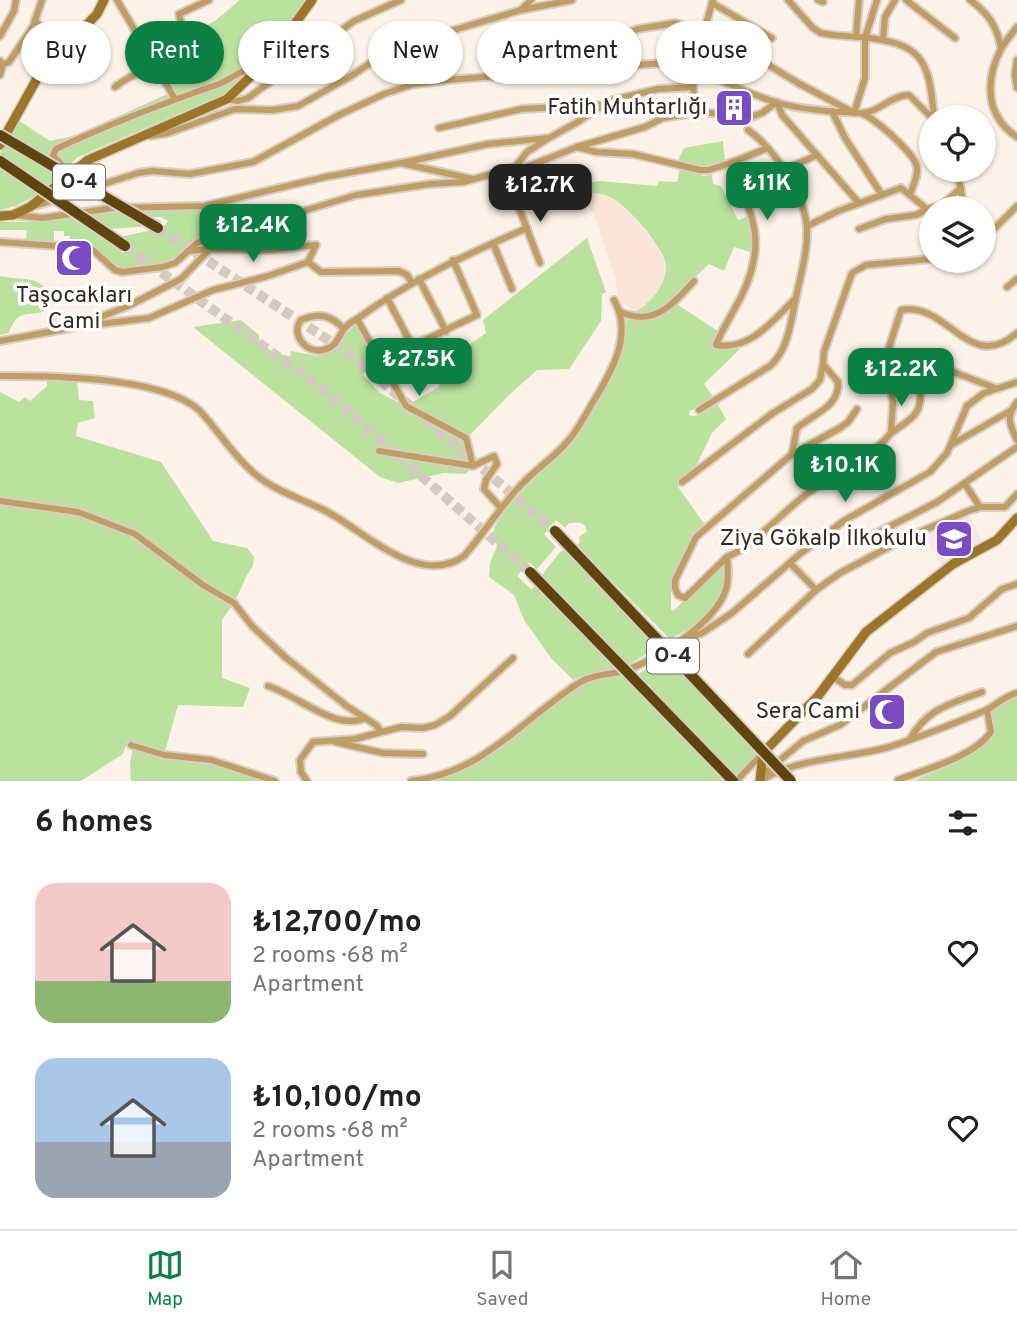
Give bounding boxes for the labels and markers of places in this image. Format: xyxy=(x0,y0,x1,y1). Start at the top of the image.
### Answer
building icon: Fatih Muhtarlığı xyxy=(713,87,755,129)
place label: Fatih Muhtarlığı xyxy=(547,94,707,123)
pin: ₺11K xyxy=(726,162,808,222)
pin: ₺12.7K xyxy=(483,164,597,224)
pin: ₺12.4K xyxy=(196,204,310,264)
mosque icon: Taşocakları Cami xyxy=(53,237,95,279)
place label: Taşocakları Cami xyxy=(16,282,132,337)
pin: ₺27.5K xyxy=(362,338,476,398)
pin: ₺12.2K xyxy=(844,348,958,408)
pin: ₺10.1K xyxy=(788,444,902,504)
school or university icon: Ziya Gökalp İlkokulu xyxy=(933,518,975,560)
place label: Ziya Gökalp İlkokulu xyxy=(719,524,927,554)
mosque icon: Sera Cami xyxy=(866,691,908,733)
place label: Sera Cami xyxy=(755,698,860,727)

